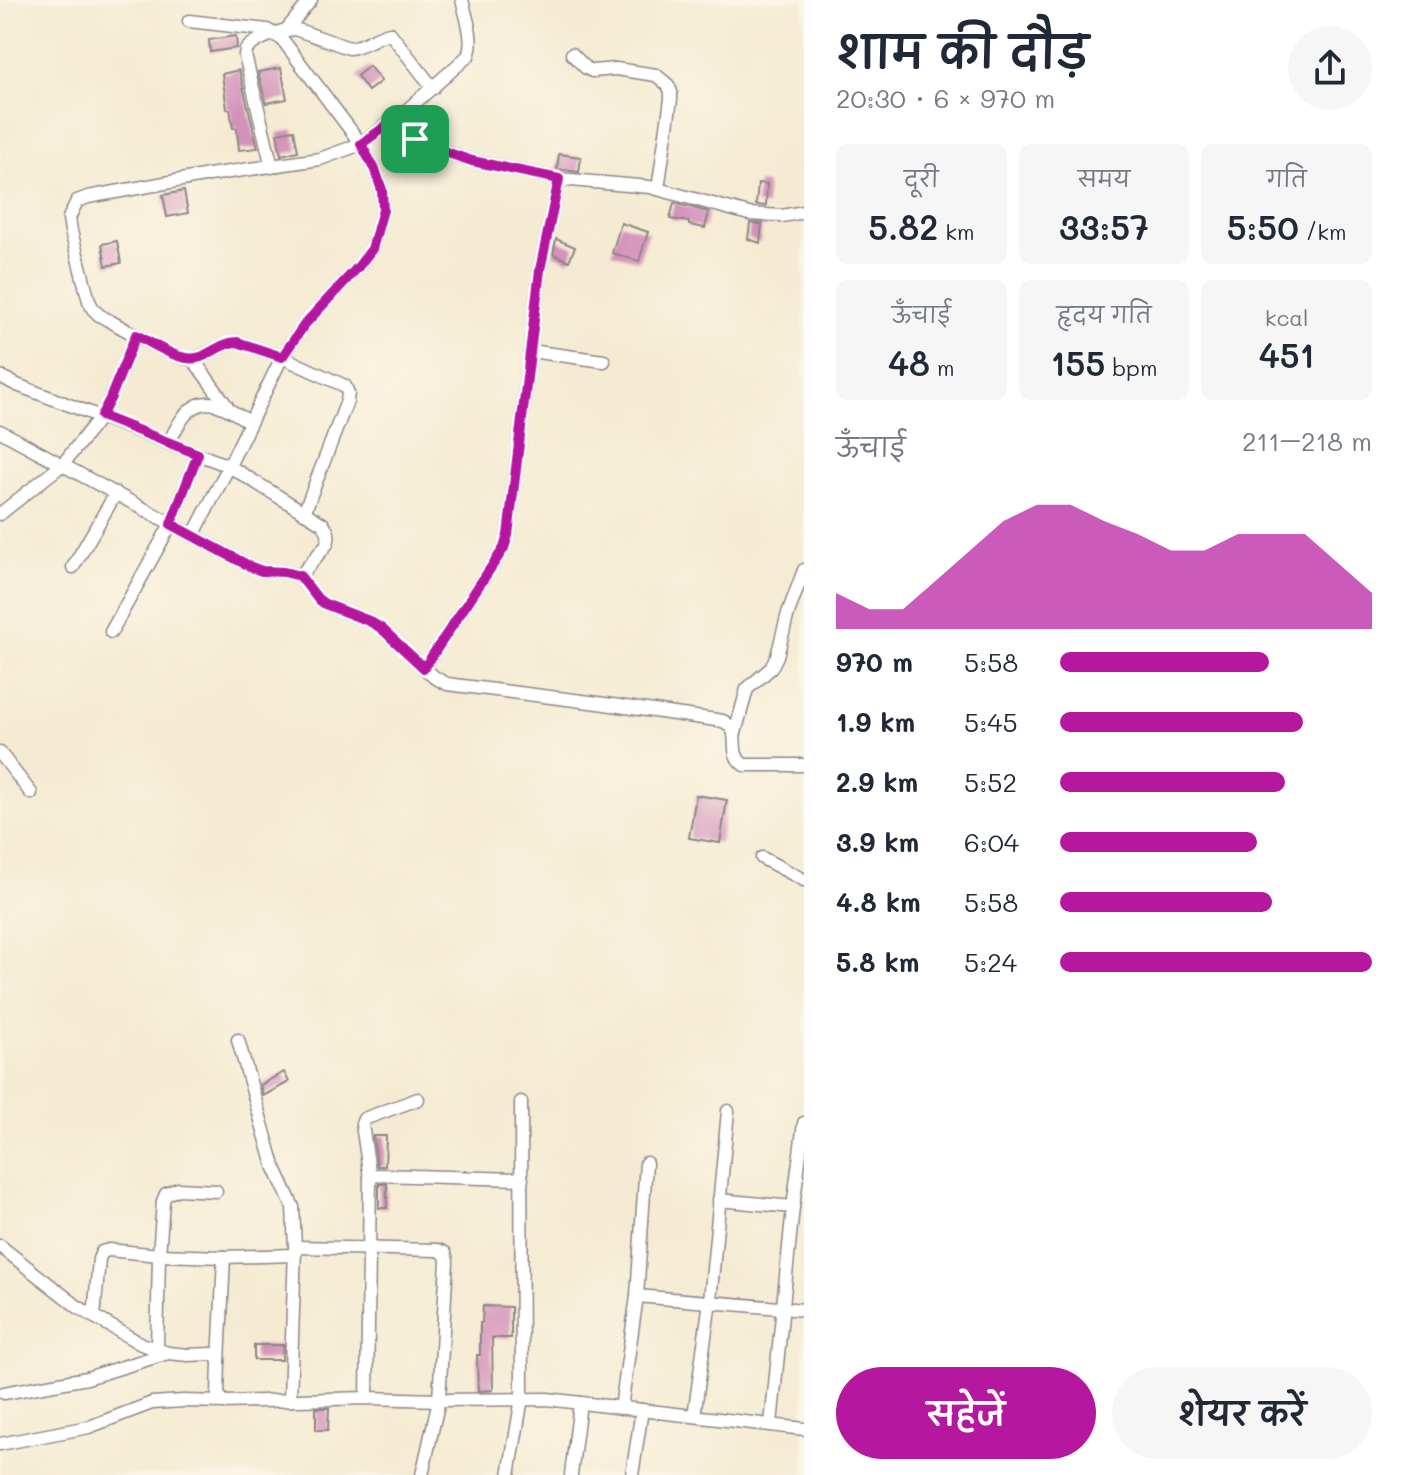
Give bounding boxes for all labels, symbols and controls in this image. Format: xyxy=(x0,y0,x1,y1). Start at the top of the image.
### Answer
text: शाम की दौड़ xyxy=(836,22,1088,79)
button: share xyxy=(1288,26,1372,110)
text: 20:30 · 6 × 970 m xyxy=(836,81,1055,115)
pin xyxy=(381,105,449,173)
icon: arrive xyxy=(393,117,437,161)
text: दूरी xyxy=(904,164,939,193)
text: समय xyxy=(1078,164,1130,193)
text: गति xyxy=(1267,164,1307,193)
text: 5.82 xyxy=(868,204,938,249)
text: 33:57 xyxy=(1059,204,1149,249)
text: 5:50 xyxy=(1227,204,1299,249)
text: km xyxy=(938,217,975,246)
text: /km xyxy=(1299,217,1347,246)
text: ऊँचाई xyxy=(892,300,951,329)
text: हृदय गति xyxy=(1057,300,1151,329)
text: kcal xyxy=(1265,303,1309,332)
text: 451 xyxy=(1259,332,1315,377)
text: 48 xyxy=(888,340,930,385)
text: 155 xyxy=(1051,340,1105,385)
text: m xyxy=(930,353,955,382)
text: bpm xyxy=(1105,353,1157,382)
text: 211–218 m xyxy=(1242,424,1372,458)
text: ऊँचाई xyxy=(836,430,906,464)
text: 970 m xyxy=(836,645,913,679)
text: 5:58 xyxy=(964,645,1018,679)
text: 1.9 km xyxy=(836,705,915,739)
text: 5:45 xyxy=(964,705,1018,739)
text: 2.9 km xyxy=(836,765,918,799)
text: 5:52 xyxy=(964,765,1017,799)
text: 3.9 km xyxy=(836,825,919,859)
text: 6:04 xyxy=(964,825,1019,859)
text: 4.8 km xyxy=(836,885,921,919)
text: 5:58 xyxy=(964,885,1018,919)
text: 5.8 km xyxy=(836,945,919,979)
text: 5:24 xyxy=(964,945,1017,979)
button: सहेजें xyxy=(836,1367,1096,1459)
button: शेयर करें xyxy=(1112,1367,1372,1459)

